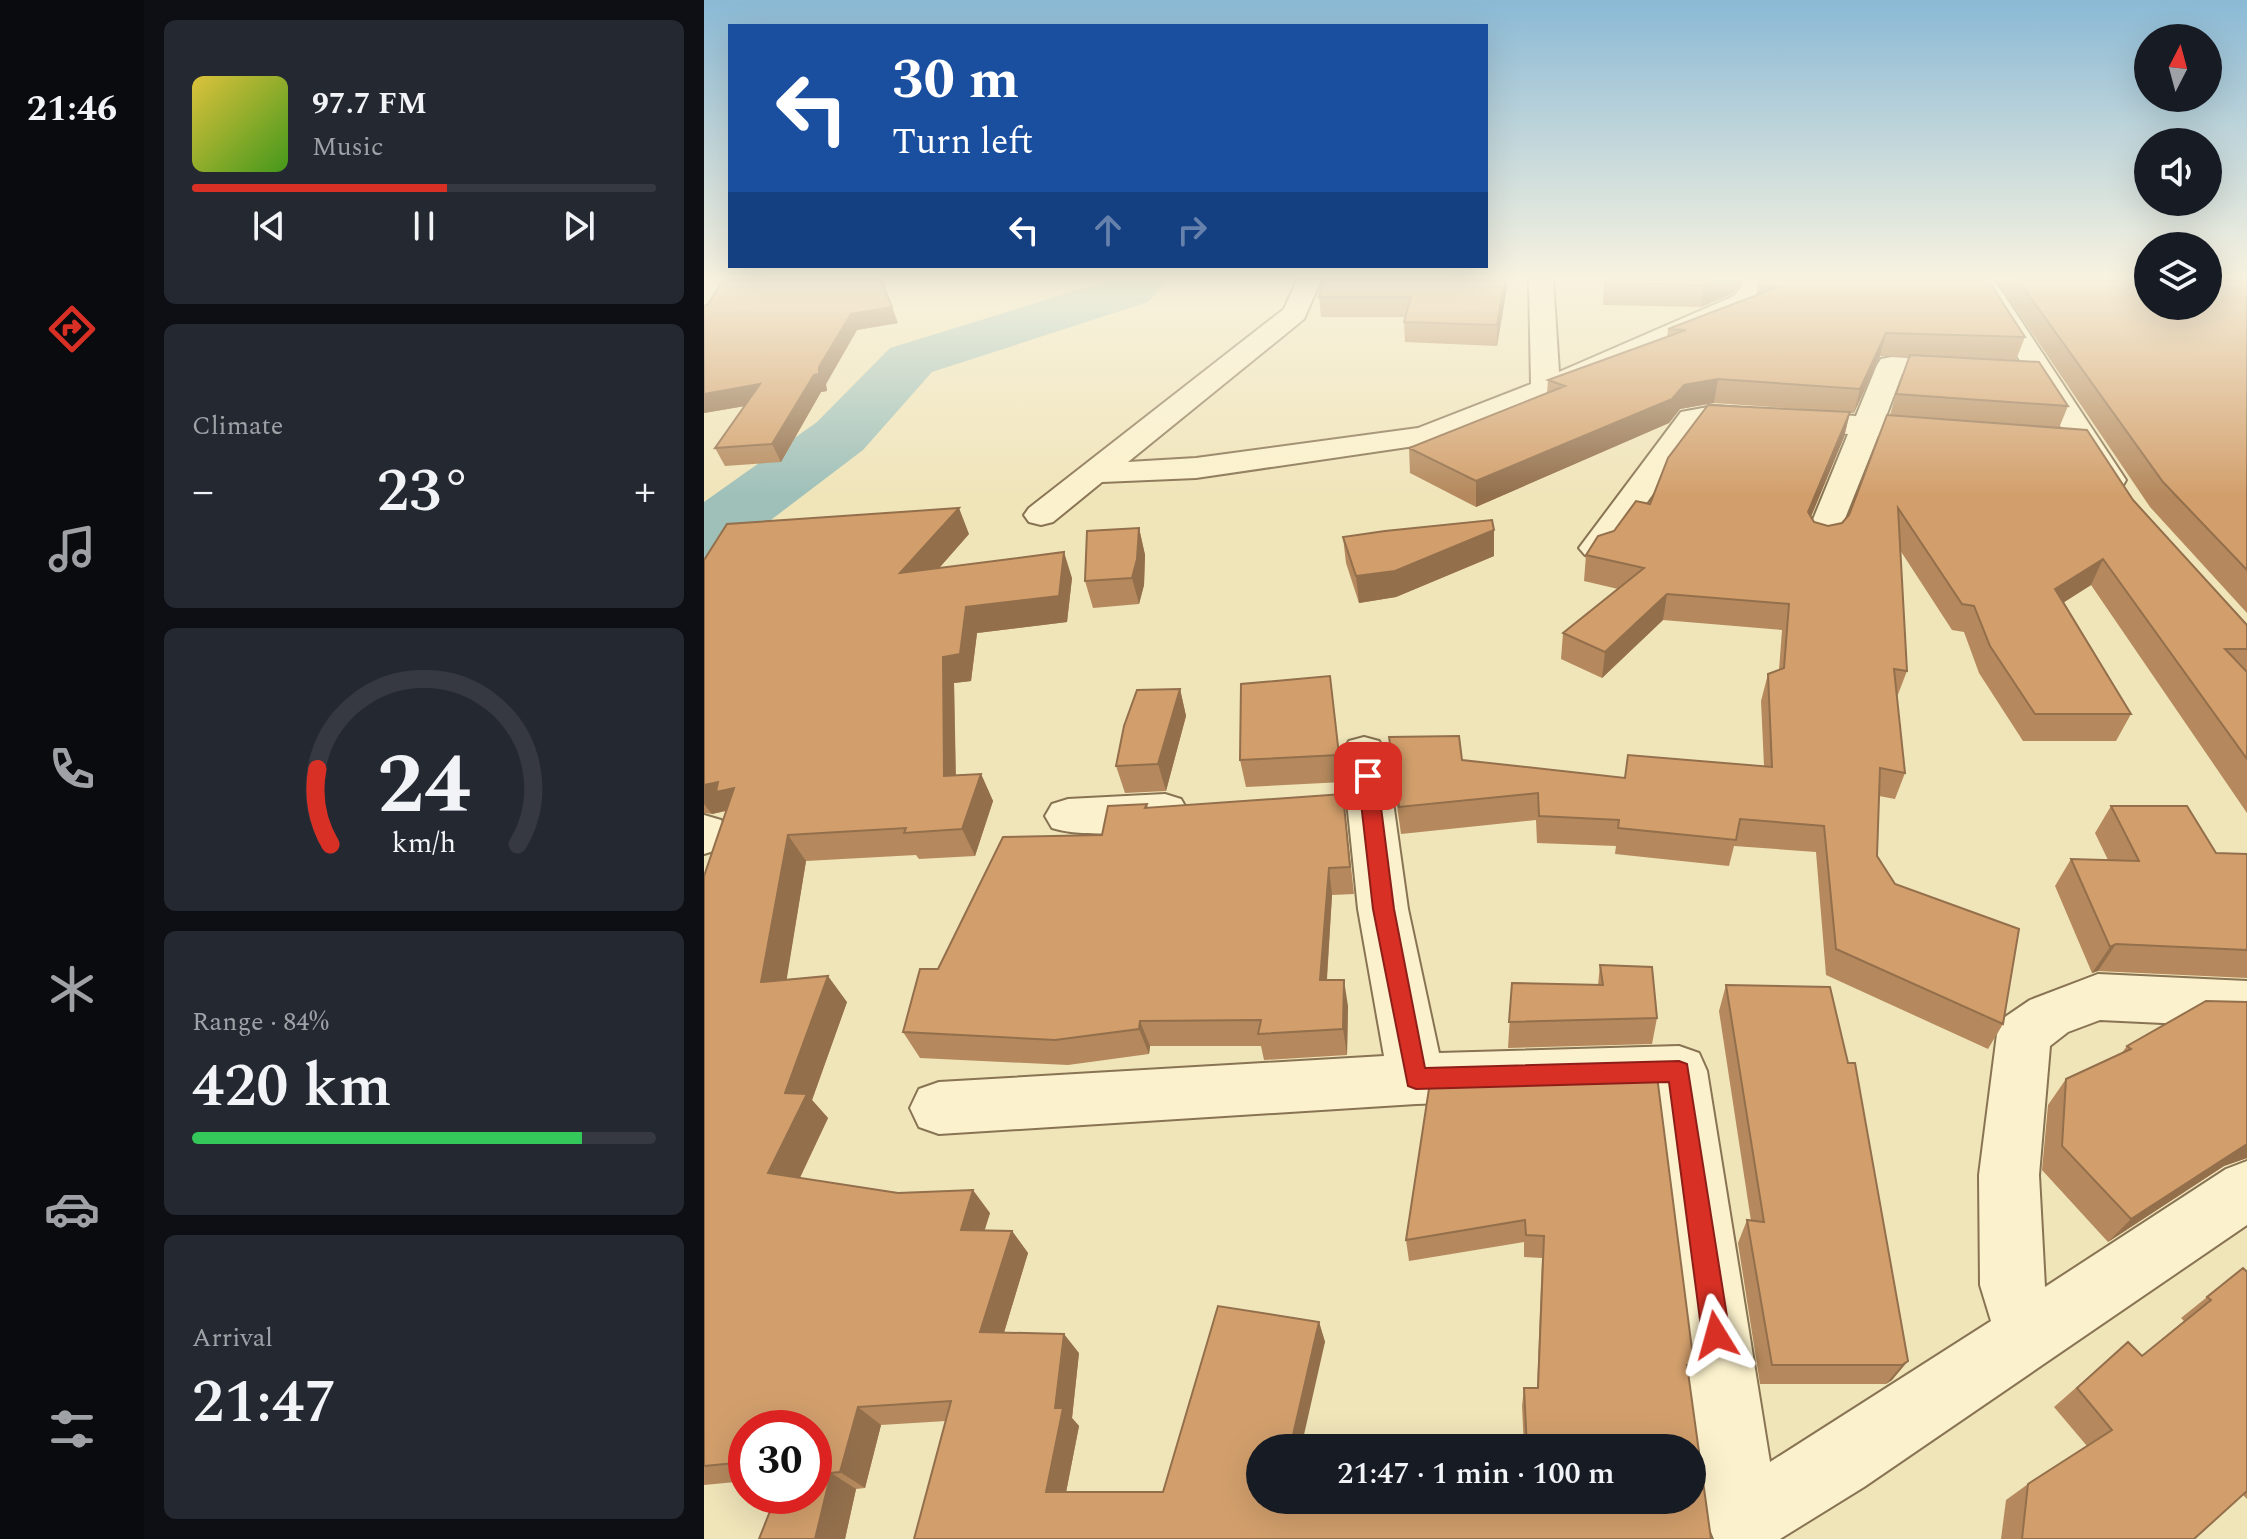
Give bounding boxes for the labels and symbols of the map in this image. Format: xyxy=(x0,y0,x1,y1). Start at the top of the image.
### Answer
north arrow xyxy=(2134,24,2222,112)
pin xyxy=(1334,742,1402,810)
position arrow xyxy=(1674,1293,1758,1377)
speed limit sign: 30 xyxy=(728,1410,832,1514)

